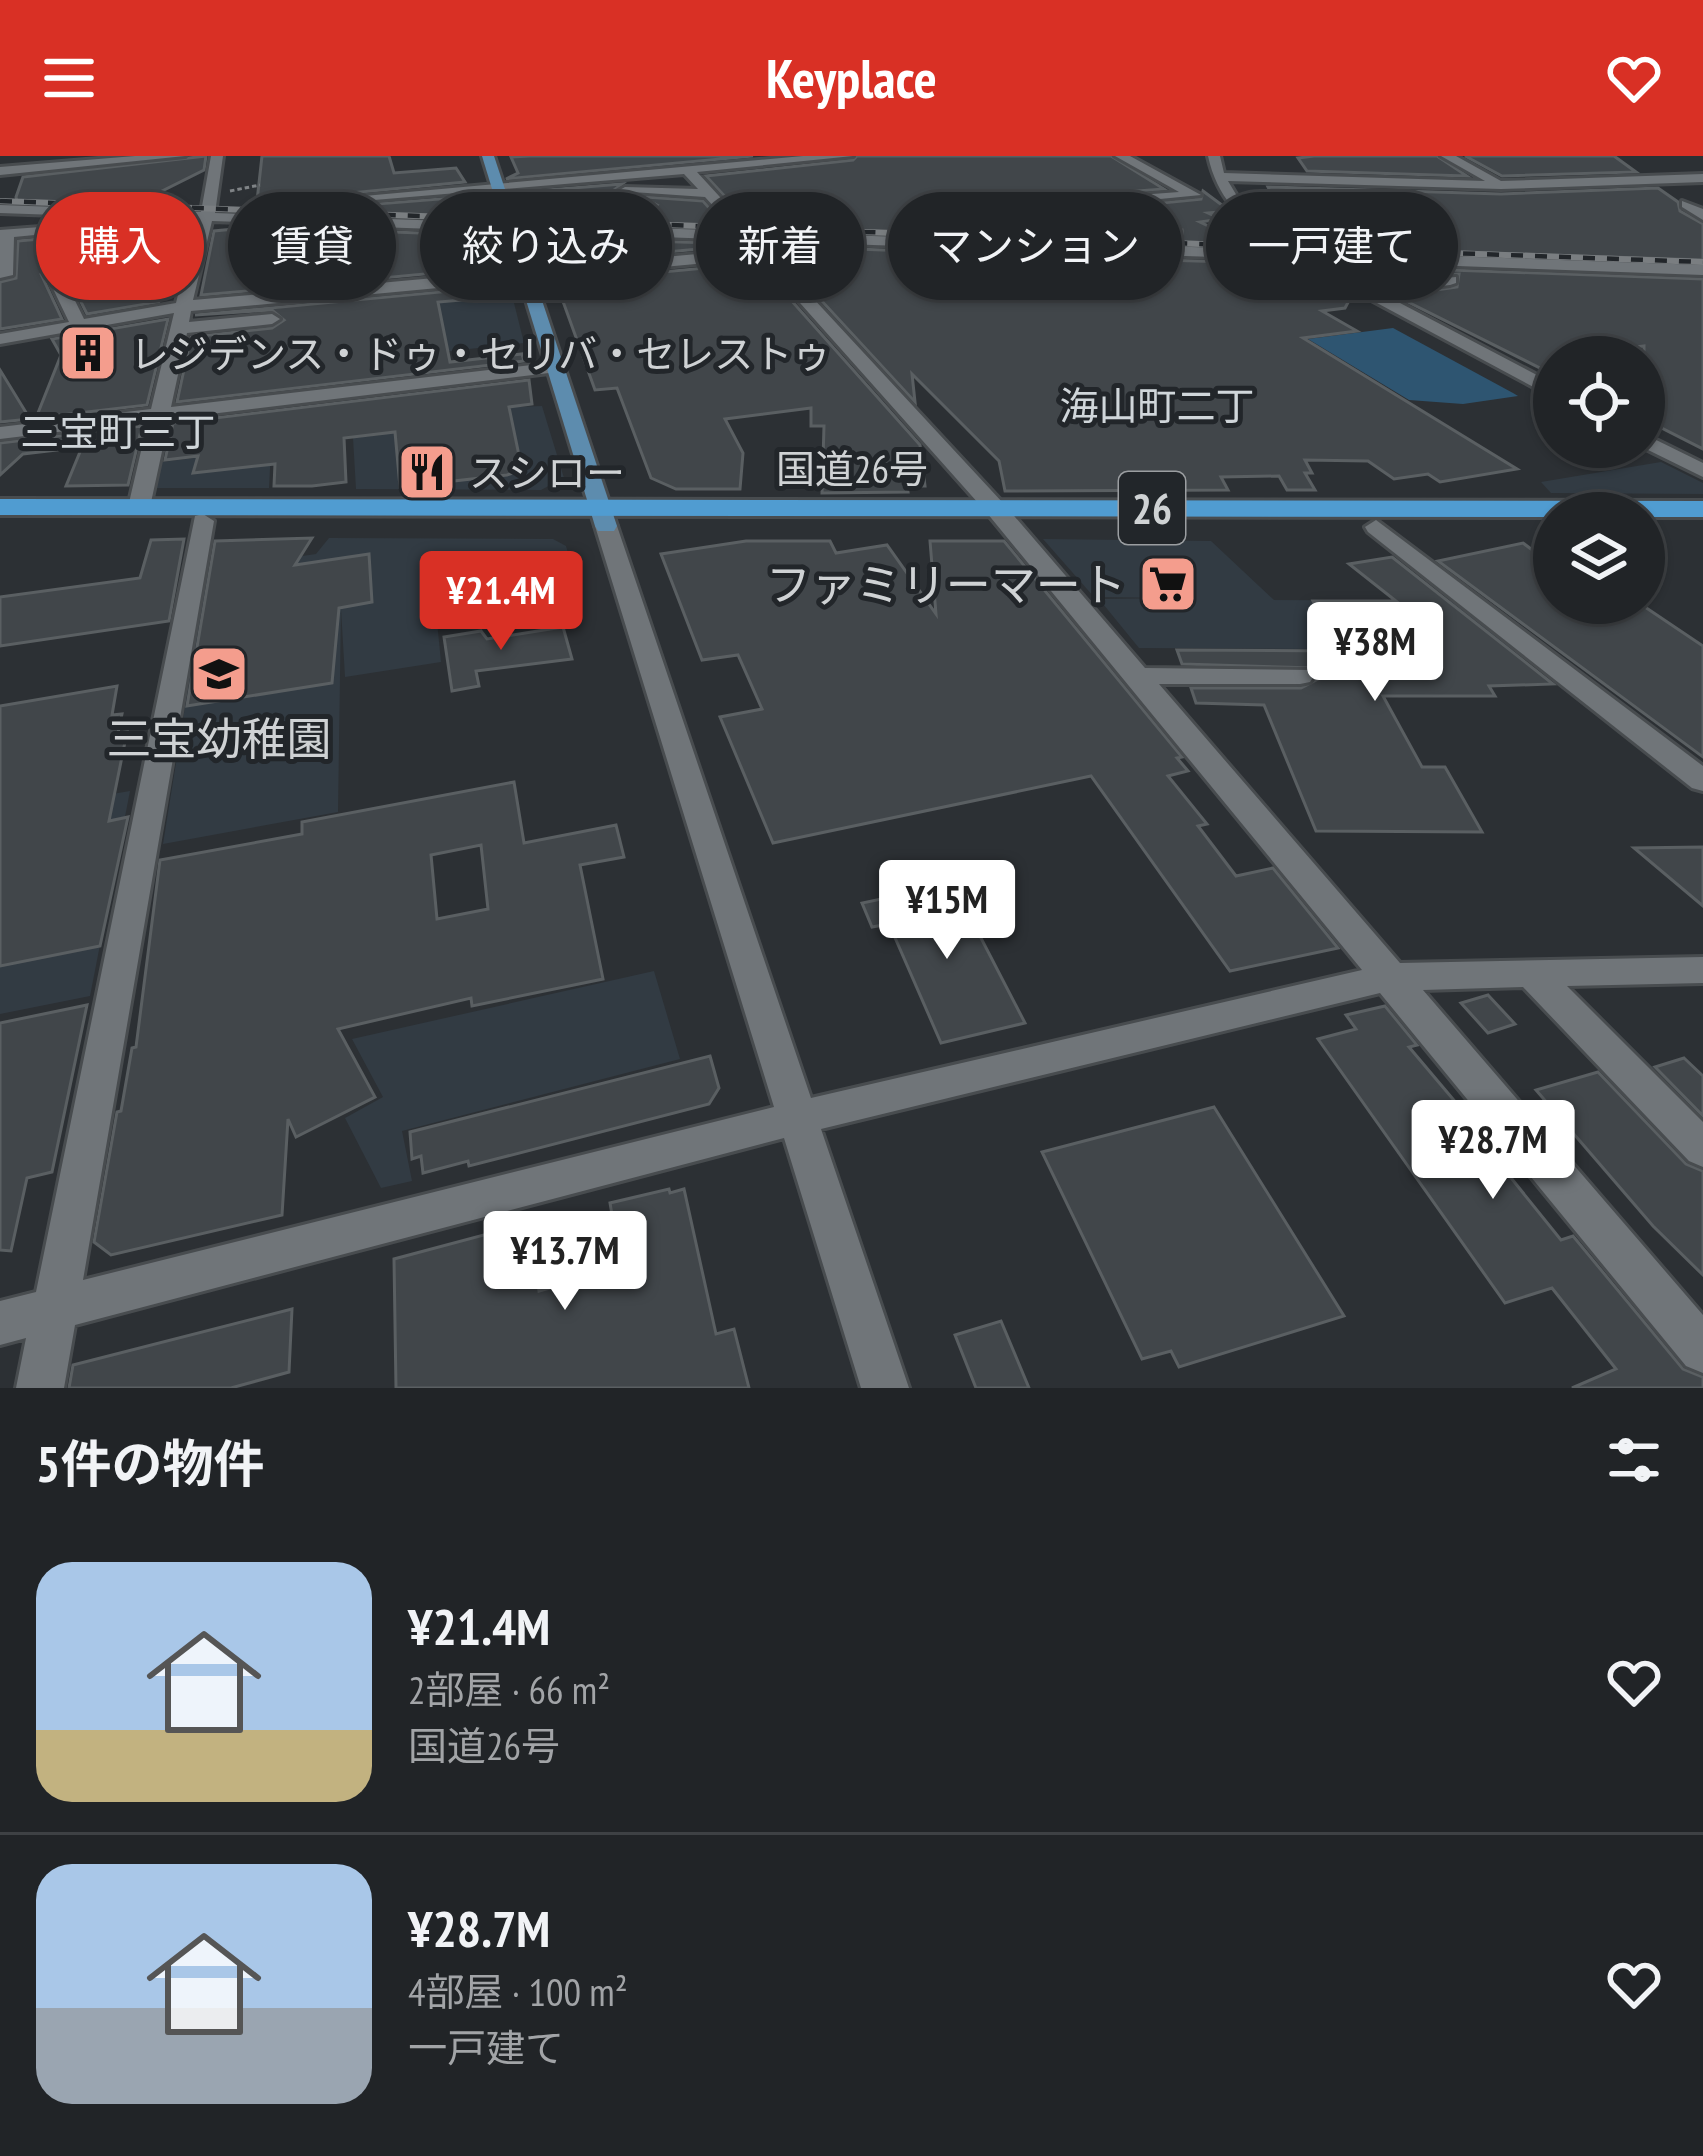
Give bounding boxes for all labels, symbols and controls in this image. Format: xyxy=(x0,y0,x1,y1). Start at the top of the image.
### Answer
text: Keyplace xyxy=(766,43,937,113)
icon: menu xyxy=(36,45,102,111)
icon: heart xyxy=(1601,45,1667,111)
chip: 購入 xyxy=(36,192,204,300)
chip: 賃貸 xyxy=(228,192,396,300)
chip: 絞り込み xyxy=(420,192,672,300)
chip: 新着 xyxy=(696,192,864,300)
chip: マンション xyxy=(888,192,1182,300)
chip: 一戸建て xyxy=(1206,192,1458,300)
building icon: レジデンス・ドゥ・セリバ・セレストゥ xyxy=(57,322,119,384)
place label: レジデンス・ドゥ・セリバ・セレストゥ xyxy=(130,328,831,379)
map controls xyxy=(1533,336,1665,624)
button: locate xyxy=(1533,336,1665,468)
district label: 海山町二丁 xyxy=(1059,380,1255,431)
district label: 三宝町三丁 xyxy=(20,406,216,457)
restaurant icon: スシロー xyxy=(396,441,458,503)
street label: 国道26号 xyxy=(776,443,928,494)
place label: スシロー xyxy=(469,447,625,498)
road number: 26 xyxy=(1119,472,1185,544)
button: layers xyxy=(1533,492,1665,624)
pin: ¥21.4M xyxy=(403,551,599,653)
supermarket icon: ファミリーマート xyxy=(1137,553,1199,615)
place label: ファミリーマート xyxy=(766,555,1126,613)
text: ¥21.4M xyxy=(447,564,555,615)
pin: ¥38M xyxy=(1304,602,1446,704)
text: ¥38M xyxy=(1334,615,1416,666)
school or university icon: 三宝幼稚園 xyxy=(188,643,250,705)
place label: 三宝幼稚園 xyxy=(106,709,332,767)
pin: ¥15M xyxy=(876,860,1018,962)
text: ¥15M xyxy=(906,873,988,924)
pin: ¥28.7M xyxy=(1395,1100,1591,1202)
text: ¥28.7M xyxy=(1439,1113,1547,1164)
pin: ¥13.7M xyxy=(467,1211,663,1313)
text: ¥13.7M xyxy=(511,1224,619,1275)
icon: filters xyxy=(1601,1427,1667,1493)
text: 5件の物件 xyxy=(36,1430,264,1496)
text: ¥21.4M xyxy=(408,1593,550,1659)
icon: home xyxy=(132,1610,276,1754)
icon: heart xyxy=(1601,1649,1667,1715)
text: 2部屋 · 66 m² xyxy=(408,1664,610,1715)
text: 国道26号 xyxy=(408,1720,560,1771)
text: ¥28.7M xyxy=(408,1895,550,1961)
icon: home xyxy=(132,1912,276,2056)
icon: heart xyxy=(1601,1951,1667,2017)
text: 4部屋 · 100 m² xyxy=(408,1966,628,2017)
text: 一戸建て xyxy=(408,2022,564,2073)

